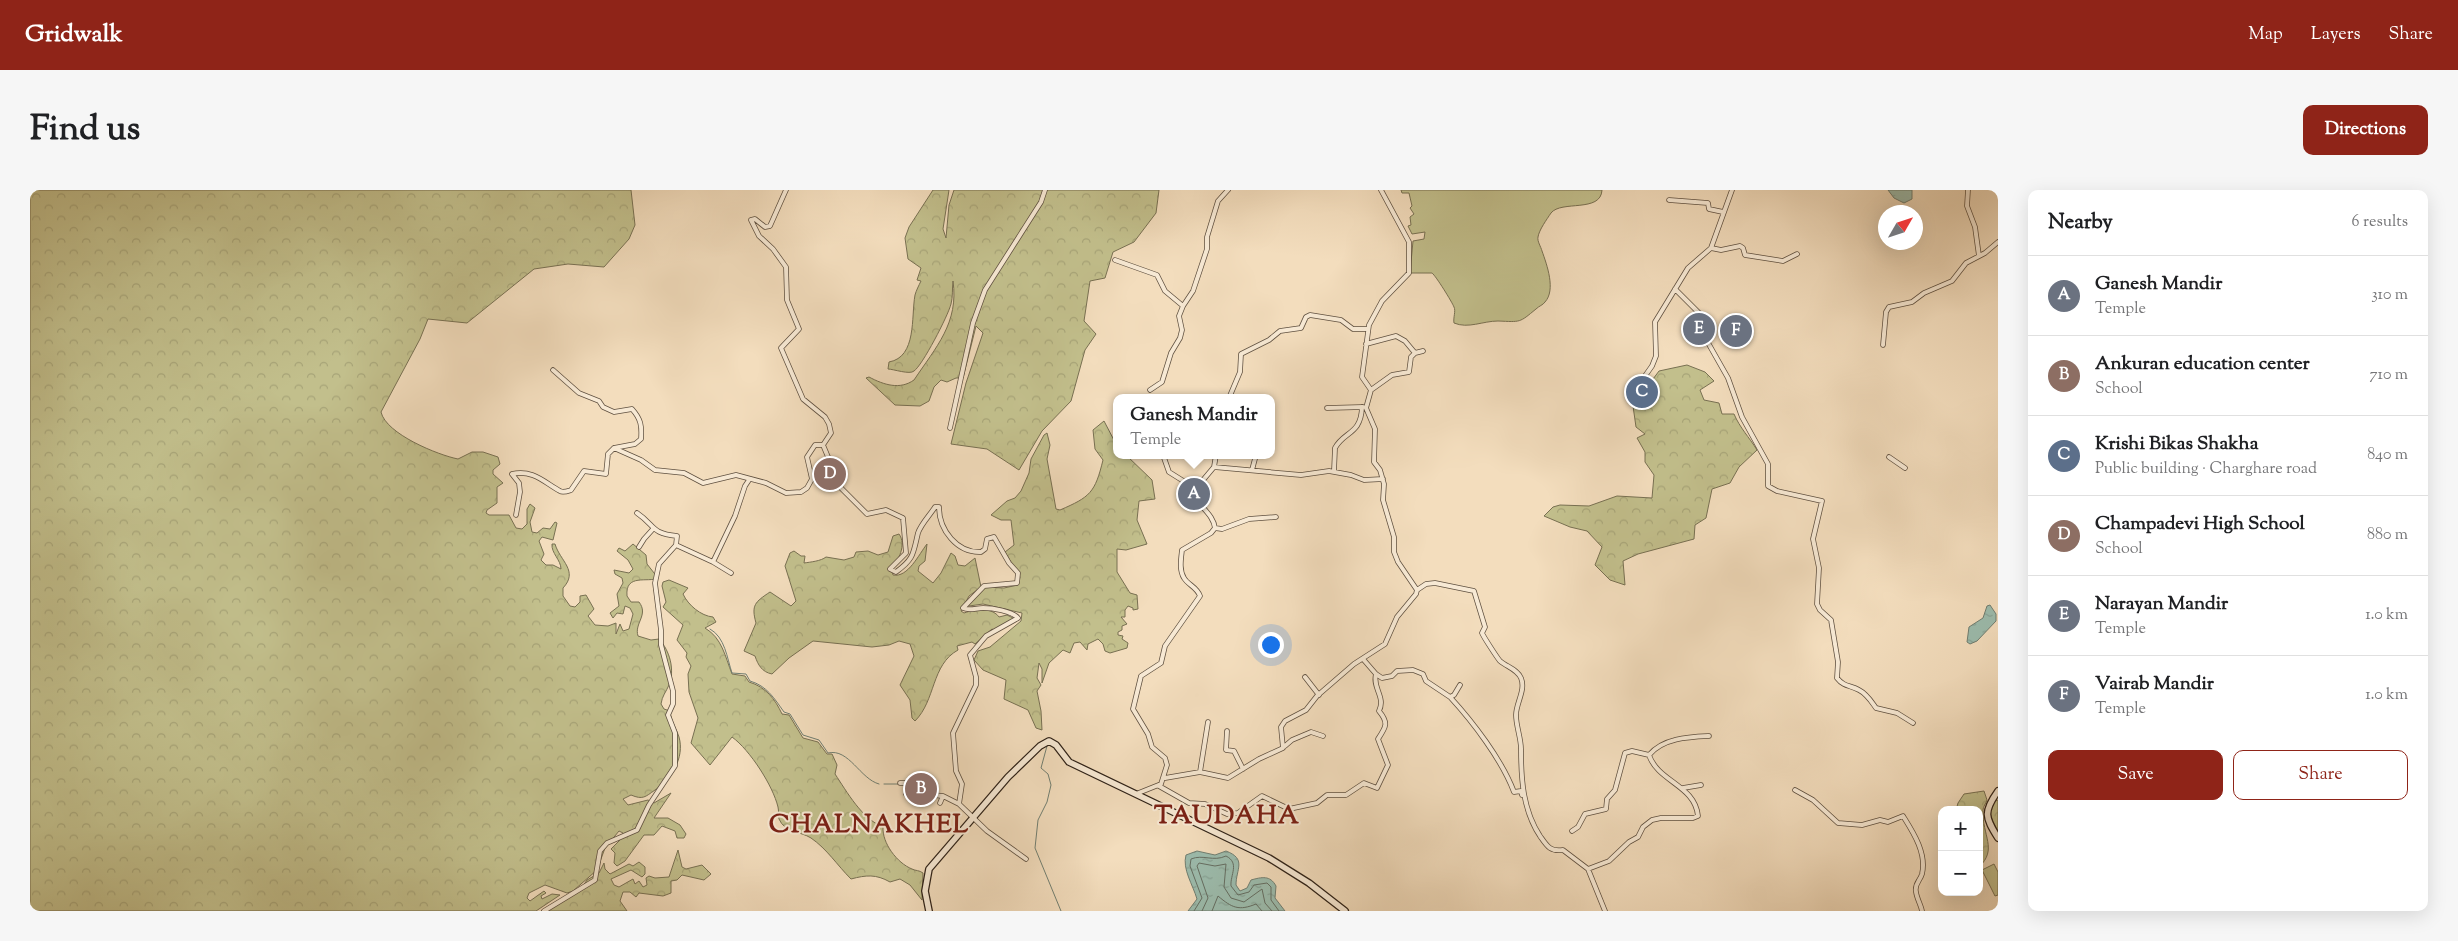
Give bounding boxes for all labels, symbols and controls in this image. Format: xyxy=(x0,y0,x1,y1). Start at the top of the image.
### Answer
text: Gridwalk xyxy=(25,18,123,52)
text: Map xyxy=(2248,22,2283,48)
text: Layers xyxy=(2311,22,2361,48)
text: Share xyxy=(2389,22,2433,48)
text: Find us xyxy=(30,105,140,156)
button: Directions xyxy=(2303,105,2428,155)
north arrow xyxy=(1878,205,1923,250)
text: Nearby xyxy=(2048,208,2113,238)
text: 6 results xyxy=(2352,211,2408,234)
text: Ganesh Mandir xyxy=(2095,271,2222,298)
text: A xyxy=(2058,284,2071,307)
text: 310 m xyxy=(2371,284,2408,307)
text: Temple xyxy=(2095,298,2146,321)
pin: E xyxy=(1683,310,1715,348)
pin: F xyxy=(1720,312,1752,350)
text: Ankuran education center xyxy=(2095,351,2310,378)
text: B xyxy=(2059,364,2069,387)
text: 710 m xyxy=(2370,364,2408,387)
pin: C xyxy=(1626,373,1658,411)
text: School xyxy=(2095,378,2143,401)
popup xyxy=(1113,394,1275,459)
text: Ganesh Mandir xyxy=(1130,402,1258,429)
text: Temple xyxy=(1130,429,1181,452)
text: Krishi Bikas Shakha xyxy=(2095,431,2258,458)
text: C xyxy=(2058,444,2070,467)
text: 840 m xyxy=(2367,444,2408,467)
pin: D xyxy=(814,455,846,493)
text: Public building · Charghare road xyxy=(2095,458,2317,481)
pin: A xyxy=(1178,475,1210,513)
text: Champadevi High School xyxy=(2095,511,2305,538)
text: D xyxy=(2058,524,2070,547)
text: 880 m xyxy=(2367,524,2408,547)
text: School xyxy=(2095,538,2143,561)
text: Narayan Mandir xyxy=(2095,591,2228,618)
text: E xyxy=(2059,604,2069,627)
text: 1.0 km xyxy=(2365,604,2408,627)
text: Temple xyxy=(2095,618,2146,641)
your location xyxy=(1258,632,1284,658)
text: Vairab Mandir xyxy=(2095,671,2214,698)
text: F xyxy=(2060,684,2068,707)
text: 1.0 km xyxy=(2365,684,2408,707)
text: Temple xyxy=(2095,698,2146,721)
button: Save xyxy=(2048,750,2223,800)
button: Share xyxy=(2233,750,2408,800)
pin: B xyxy=(905,770,937,808)
district label: TAUDAHA xyxy=(1154,798,1300,835)
map controls xyxy=(1938,806,1983,896)
button: + xyxy=(1938,806,1983,851)
district label: CHALNAKHEL xyxy=(769,807,969,844)
button: − xyxy=(1938,851,1983,896)

